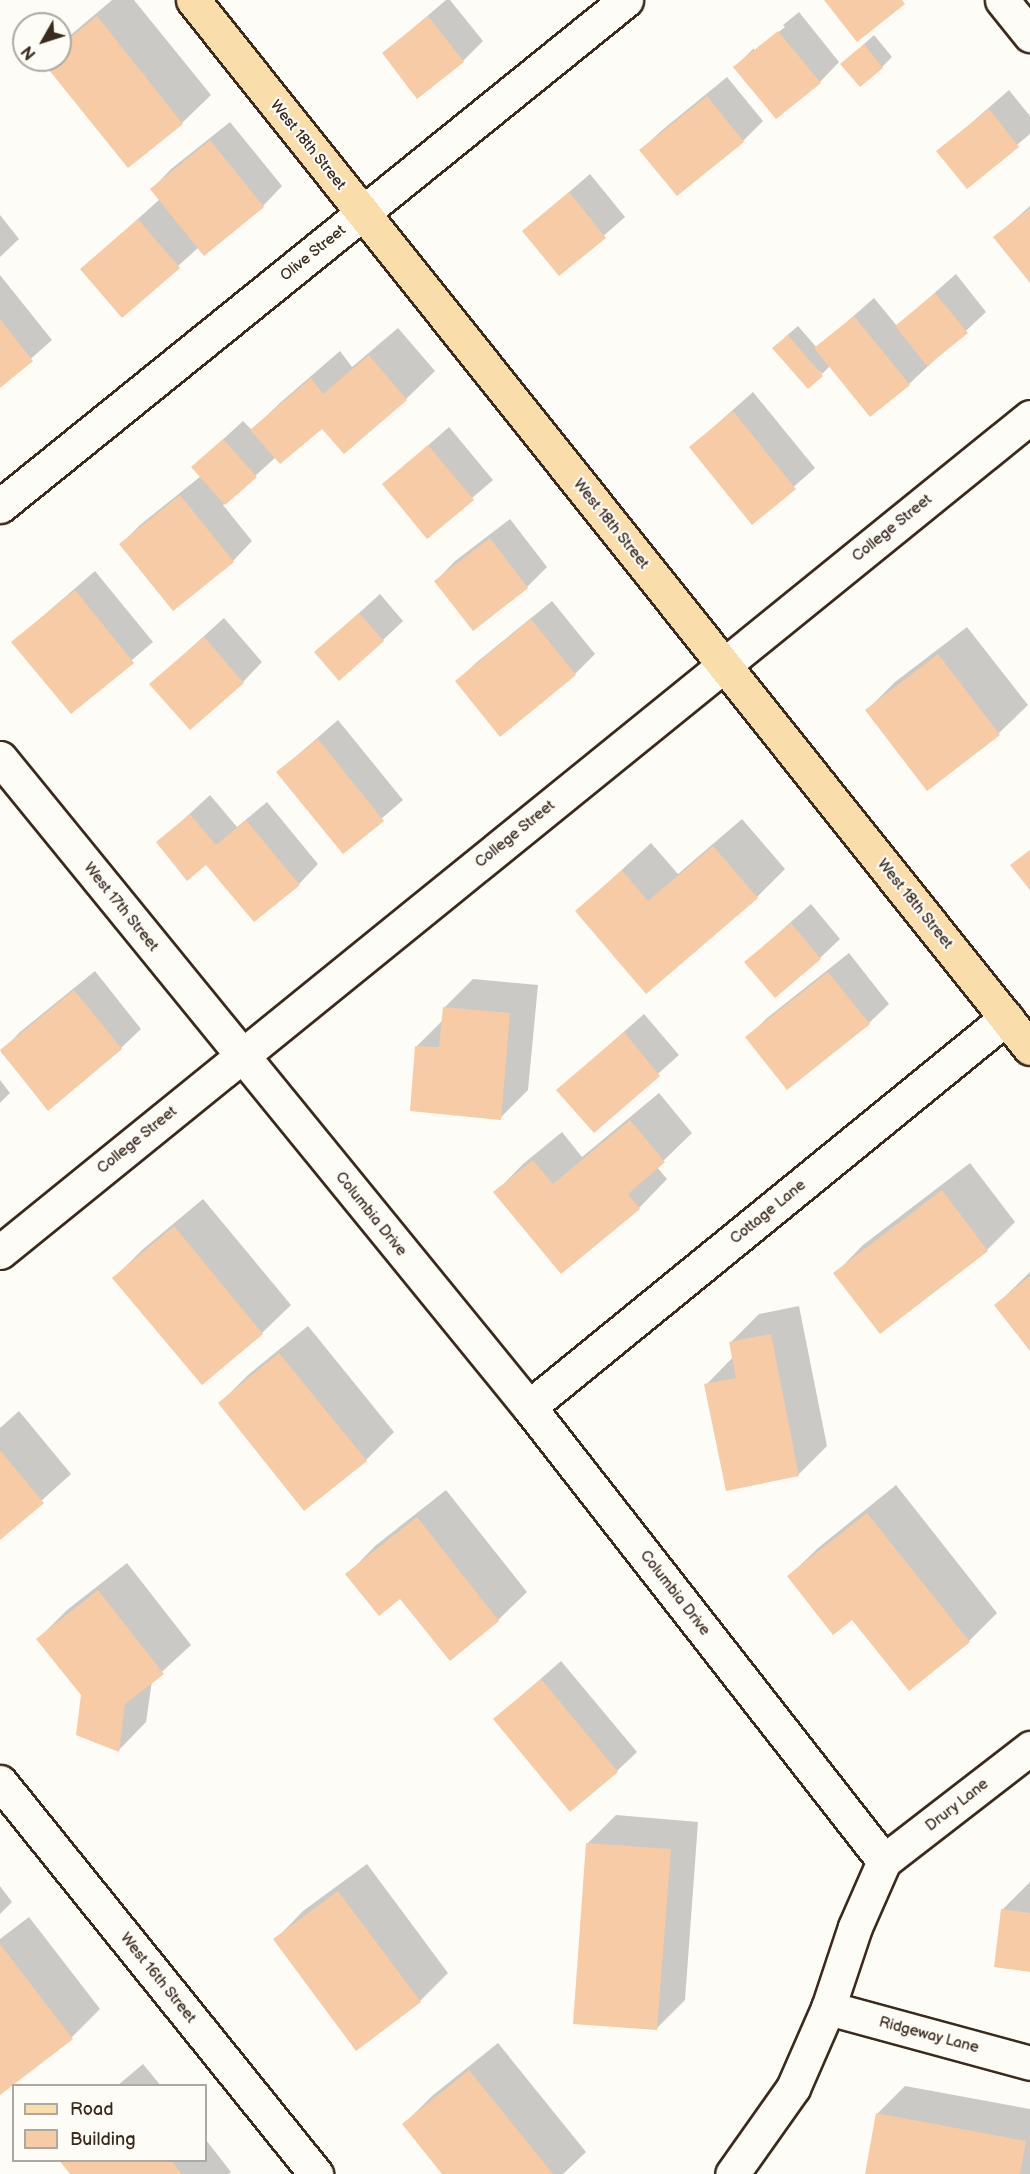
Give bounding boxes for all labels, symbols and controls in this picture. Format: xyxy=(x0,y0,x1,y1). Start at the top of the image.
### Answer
north arrow xyxy=(12,12,72,72)
text: N xyxy=(18,42,40,63)
street label: West 18th Street xyxy=(266,96,350,194)
street label: Olive Street xyxy=(277,221,349,285)
street label: West 18th Street xyxy=(569,475,653,573)
street label: College Street xyxy=(848,490,936,566)
street label: College Street xyxy=(471,796,559,872)
street label: West 18th Street xyxy=(873,855,957,953)
street label: West 17th Street xyxy=(80,859,162,955)
street label: College Street xyxy=(93,1102,181,1178)
street label: Columbia Drive xyxy=(332,1168,410,1260)
street label: Cottage Lane xyxy=(727,1176,809,1248)
street label: Columbia Drive xyxy=(636,1547,714,1639)
street label: Drury Lane xyxy=(922,1775,992,1835)
street label: West 16th Street xyxy=(116,1929,200,2027)
street label: Ridgeway Lane xyxy=(877,2013,981,2057)
legend xyxy=(12,2084,207,2162)
text: Road xyxy=(70,2099,114,2120)
text: Building xyxy=(70,2129,136,2150)

